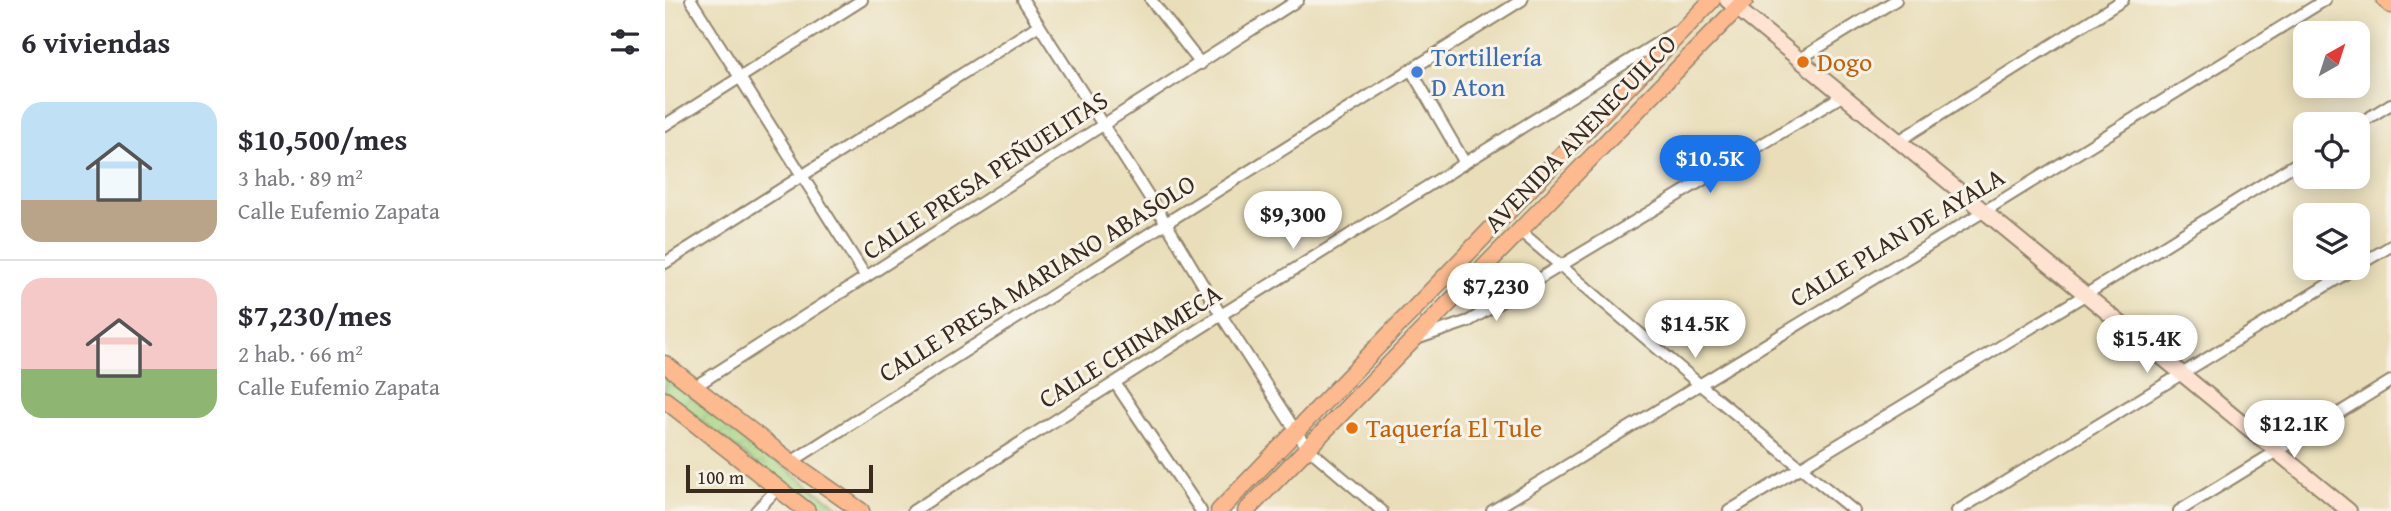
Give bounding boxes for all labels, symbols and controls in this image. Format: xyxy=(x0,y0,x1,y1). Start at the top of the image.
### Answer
text: 6 viviendas xyxy=(21,20,170,64)
north arrow xyxy=(2293,21,2369,98)
map controls xyxy=(2293,21,2370,280)
icon: filters xyxy=(606,23,644,61)
street label: AVENIDA ANENECUILCO xyxy=(1474,24,1685,241)
place label: Tortillería D Aton xyxy=(1431,37,1543,106)
place label: Dogo xyxy=(1817,42,1872,81)
marker: Dogo xyxy=(1795,54,1811,70)
marker: Tortillería D Aton xyxy=(1409,64,1425,80)
street label: CALLE PRESA PEÑUELITAS xyxy=(854,80,1115,269)
button: locate xyxy=(2293,112,2370,189)
text: $10,500/mes xyxy=(238,117,407,161)
icon: home xyxy=(77,130,161,214)
pin: $10.5K xyxy=(1653,136,1767,195)
text: $10.5K xyxy=(1676,141,1744,174)
street label: CALLE PLAN DE AYALA xyxy=(1782,157,2012,316)
text: 3 hab. · 89 m² xyxy=(238,161,363,194)
street label: CALLE PRESA MARIANO ABASOLO xyxy=(871,164,1203,391)
pin: $9,300 xyxy=(1236,191,1350,251)
text: Calle Eufemio Zapata xyxy=(238,194,440,227)
text: $9,300 xyxy=(1260,197,1326,230)
button: layers xyxy=(2293,203,2370,280)
pin: $7,230 xyxy=(1439,264,1553,323)
text: $7,230 xyxy=(1463,269,1529,302)
street label: CALLE CHINAMECA xyxy=(1031,274,1229,418)
text: $7,230/mes xyxy=(238,293,392,337)
pin: $14.5K xyxy=(1638,300,1752,360)
icon: home xyxy=(77,306,161,390)
text: $14.5K xyxy=(1661,306,1729,339)
pin: $15.4K xyxy=(2090,316,2204,375)
text: $15.4K xyxy=(2113,321,2181,354)
text: 2 hab. · 66 m² xyxy=(238,337,363,370)
text: Calle Eufemio Zapata xyxy=(238,370,440,403)
pin: $12.1K xyxy=(2237,400,2351,460)
text: $12.1K xyxy=(2260,406,2328,439)
place label: Taquería El Tule xyxy=(1366,408,1542,447)
marker: Taquería El Tule xyxy=(1344,420,1360,436)
scale bar xyxy=(686,462,873,494)
text: 100 m xyxy=(697,463,744,491)

